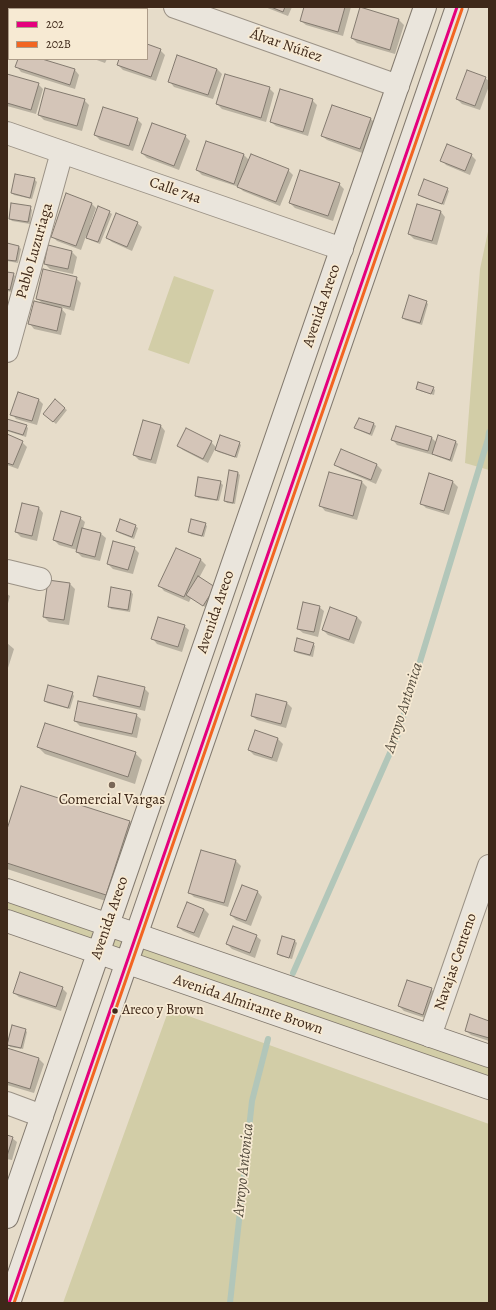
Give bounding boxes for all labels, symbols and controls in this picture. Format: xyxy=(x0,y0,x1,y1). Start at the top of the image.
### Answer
legend xyxy=(8,8,148,60)
text: 202 xyxy=(46,16,64,32)
street label: Álvar Núñez xyxy=(248,25,324,67)
text: 202B xyxy=(46,36,71,52)
street label: Calle 74a xyxy=(147,174,203,208)
street label: Pablo Luzuriaga xyxy=(13,201,57,301)
street label: Avenida Areco xyxy=(299,262,345,350)
street label: Avenida Areco xyxy=(193,568,239,656)
water label: Arroyo Antonica xyxy=(380,660,428,756)
marker: Comercial Vargas xyxy=(107,780,117,790)
place label: Comercial Vargas xyxy=(59,791,165,809)
street label: Avenida Areco xyxy=(87,874,133,962)
street label: Navajas Centeno xyxy=(431,911,481,1013)
street label: Avenida Almirante Brown xyxy=(171,971,325,1039)
place label: Areco y Brown xyxy=(122,1003,204,1019)
marker: Areco y Brown xyxy=(110,1006,120,1016)
water label: Arroyo Antonica xyxy=(230,1122,258,1218)

